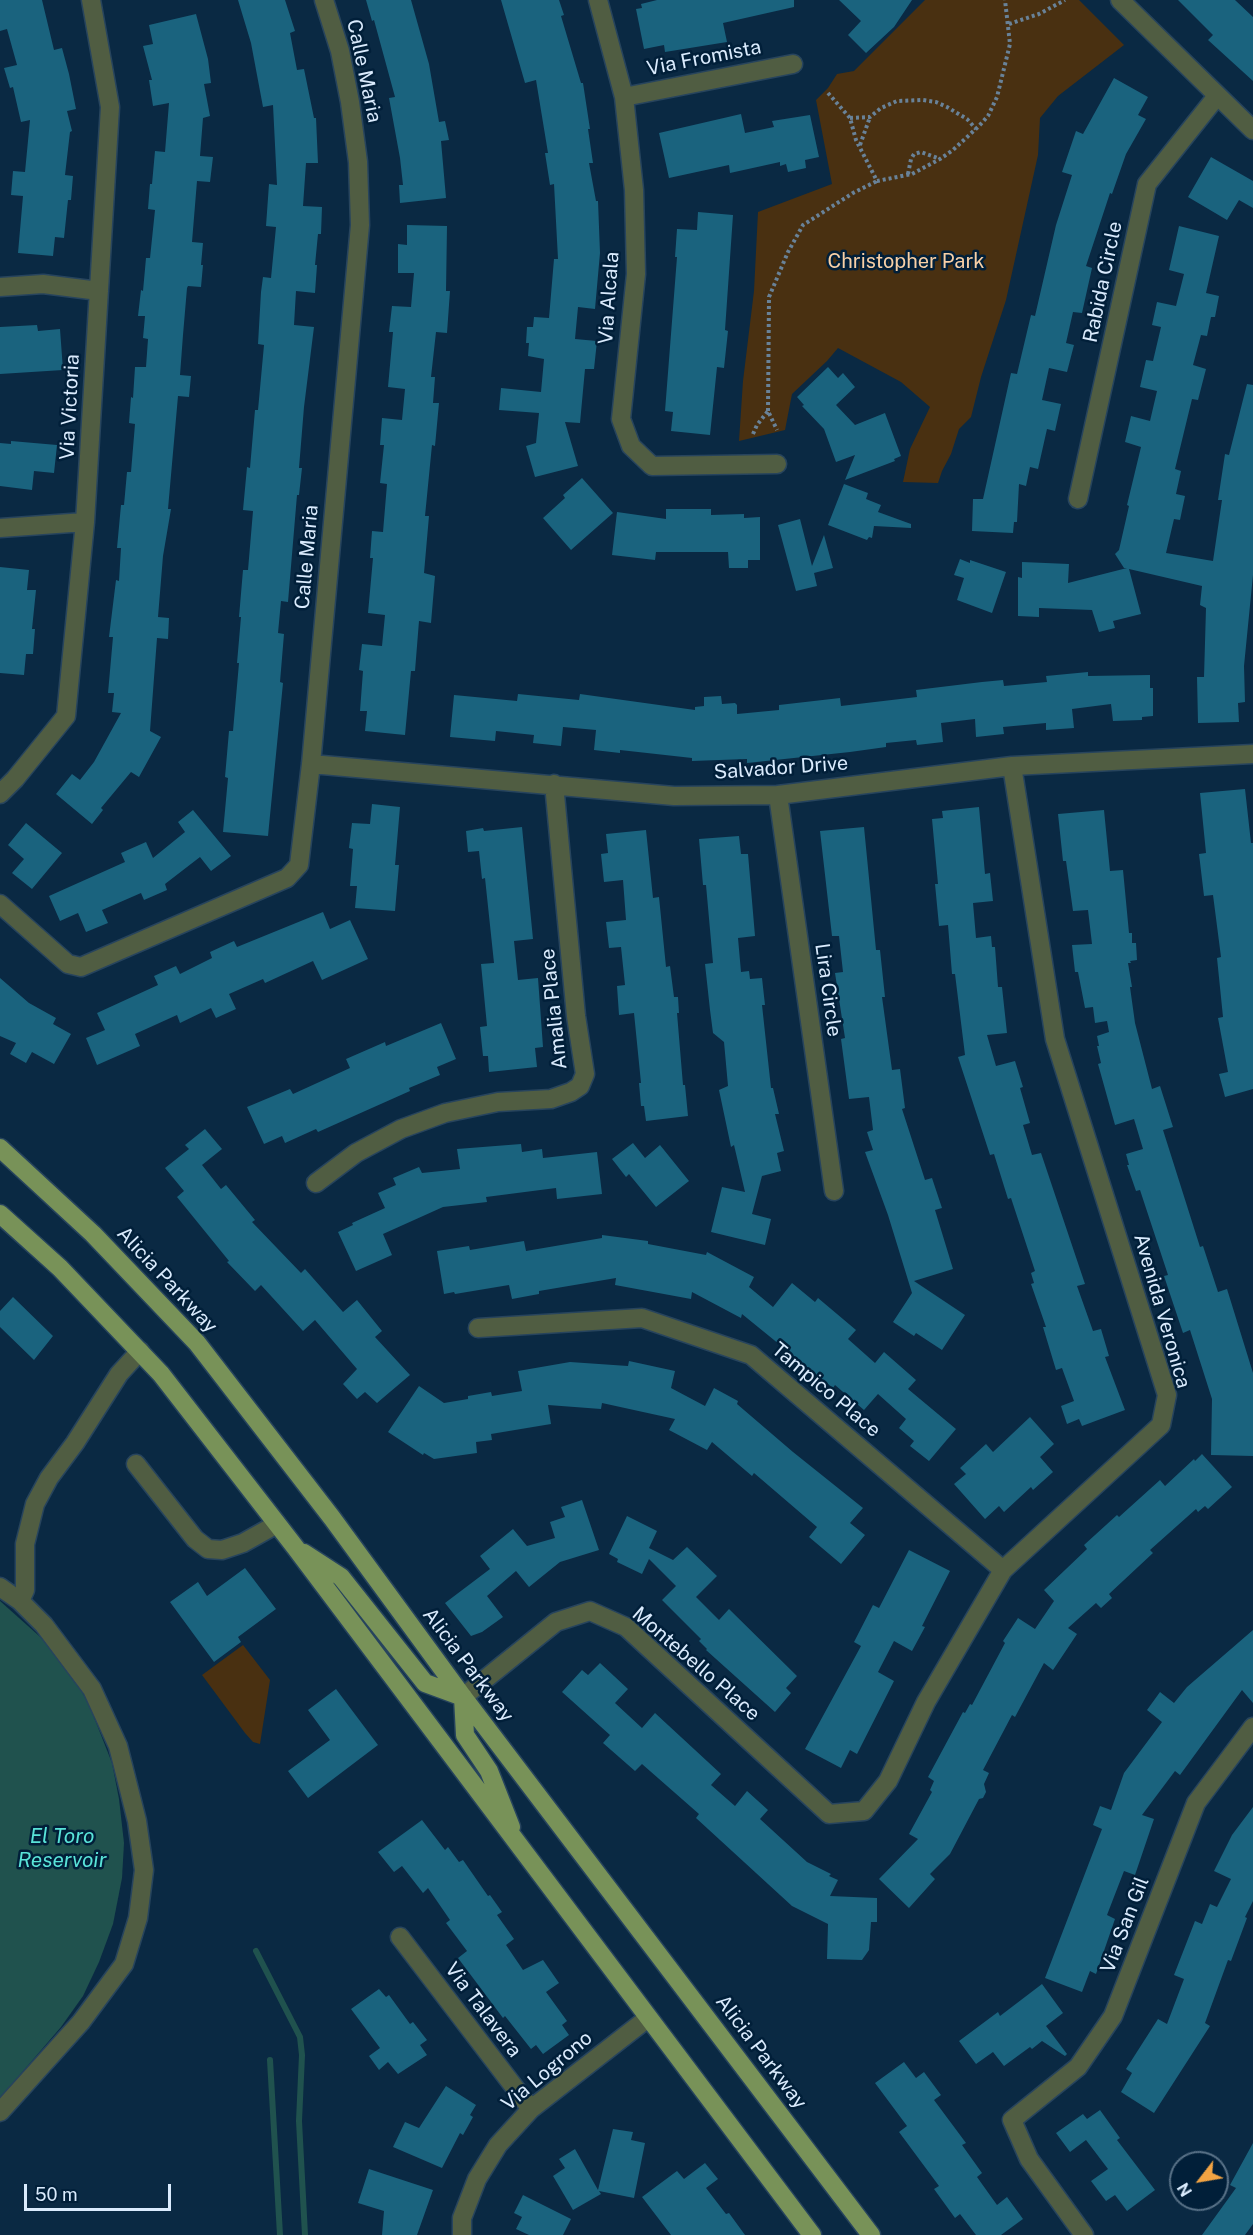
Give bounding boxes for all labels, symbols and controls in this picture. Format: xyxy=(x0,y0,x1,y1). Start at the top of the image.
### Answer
street label: Calle Maria xyxy=(341,17,387,125)
street label: Via Fromista xyxy=(645,35,763,81)
street label: Rabida Circle xyxy=(1078,219,1128,345)
park label: Christopher Park xyxy=(828,250,984,274)
street label: Via Alcala xyxy=(594,251,624,345)
street label: Via Victoria xyxy=(55,354,85,460)
street label: Calle Maria xyxy=(290,504,324,610)
street label: Salvador Drive xyxy=(713,751,849,785)
street label: Lira Circle xyxy=(810,942,846,1038)
street label: Amalia Place xyxy=(536,947,572,1071)
street label: Alicia Parkway xyxy=(112,1222,222,1338)
street label: Avenida Veronica xyxy=(1128,1231,1196,1391)
street label: Tampico Place xyxy=(767,1337,885,1443)
street label: Montebello Place xyxy=(627,1602,765,1726)
street label: Alicia Parkway xyxy=(417,1603,519,1727)
water label: El Toro Reservoir xyxy=(17,1824,107,1874)
street label: Via San Gil xyxy=(1096,1874,1154,1976)
street label: Via Talavera xyxy=(440,1958,526,2062)
street label: Alicia Parkway xyxy=(710,1990,812,2114)
street label: Via Logrono xyxy=(497,2026,597,2116)
north arrow xyxy=(1169,2151,1229,2211)
scale bar xyxy=(27,2172,174,2210)
text: N xyxy=(1173,2179,1196,2200)
text: 50 m xyxy=(35,2184,78,2205)

